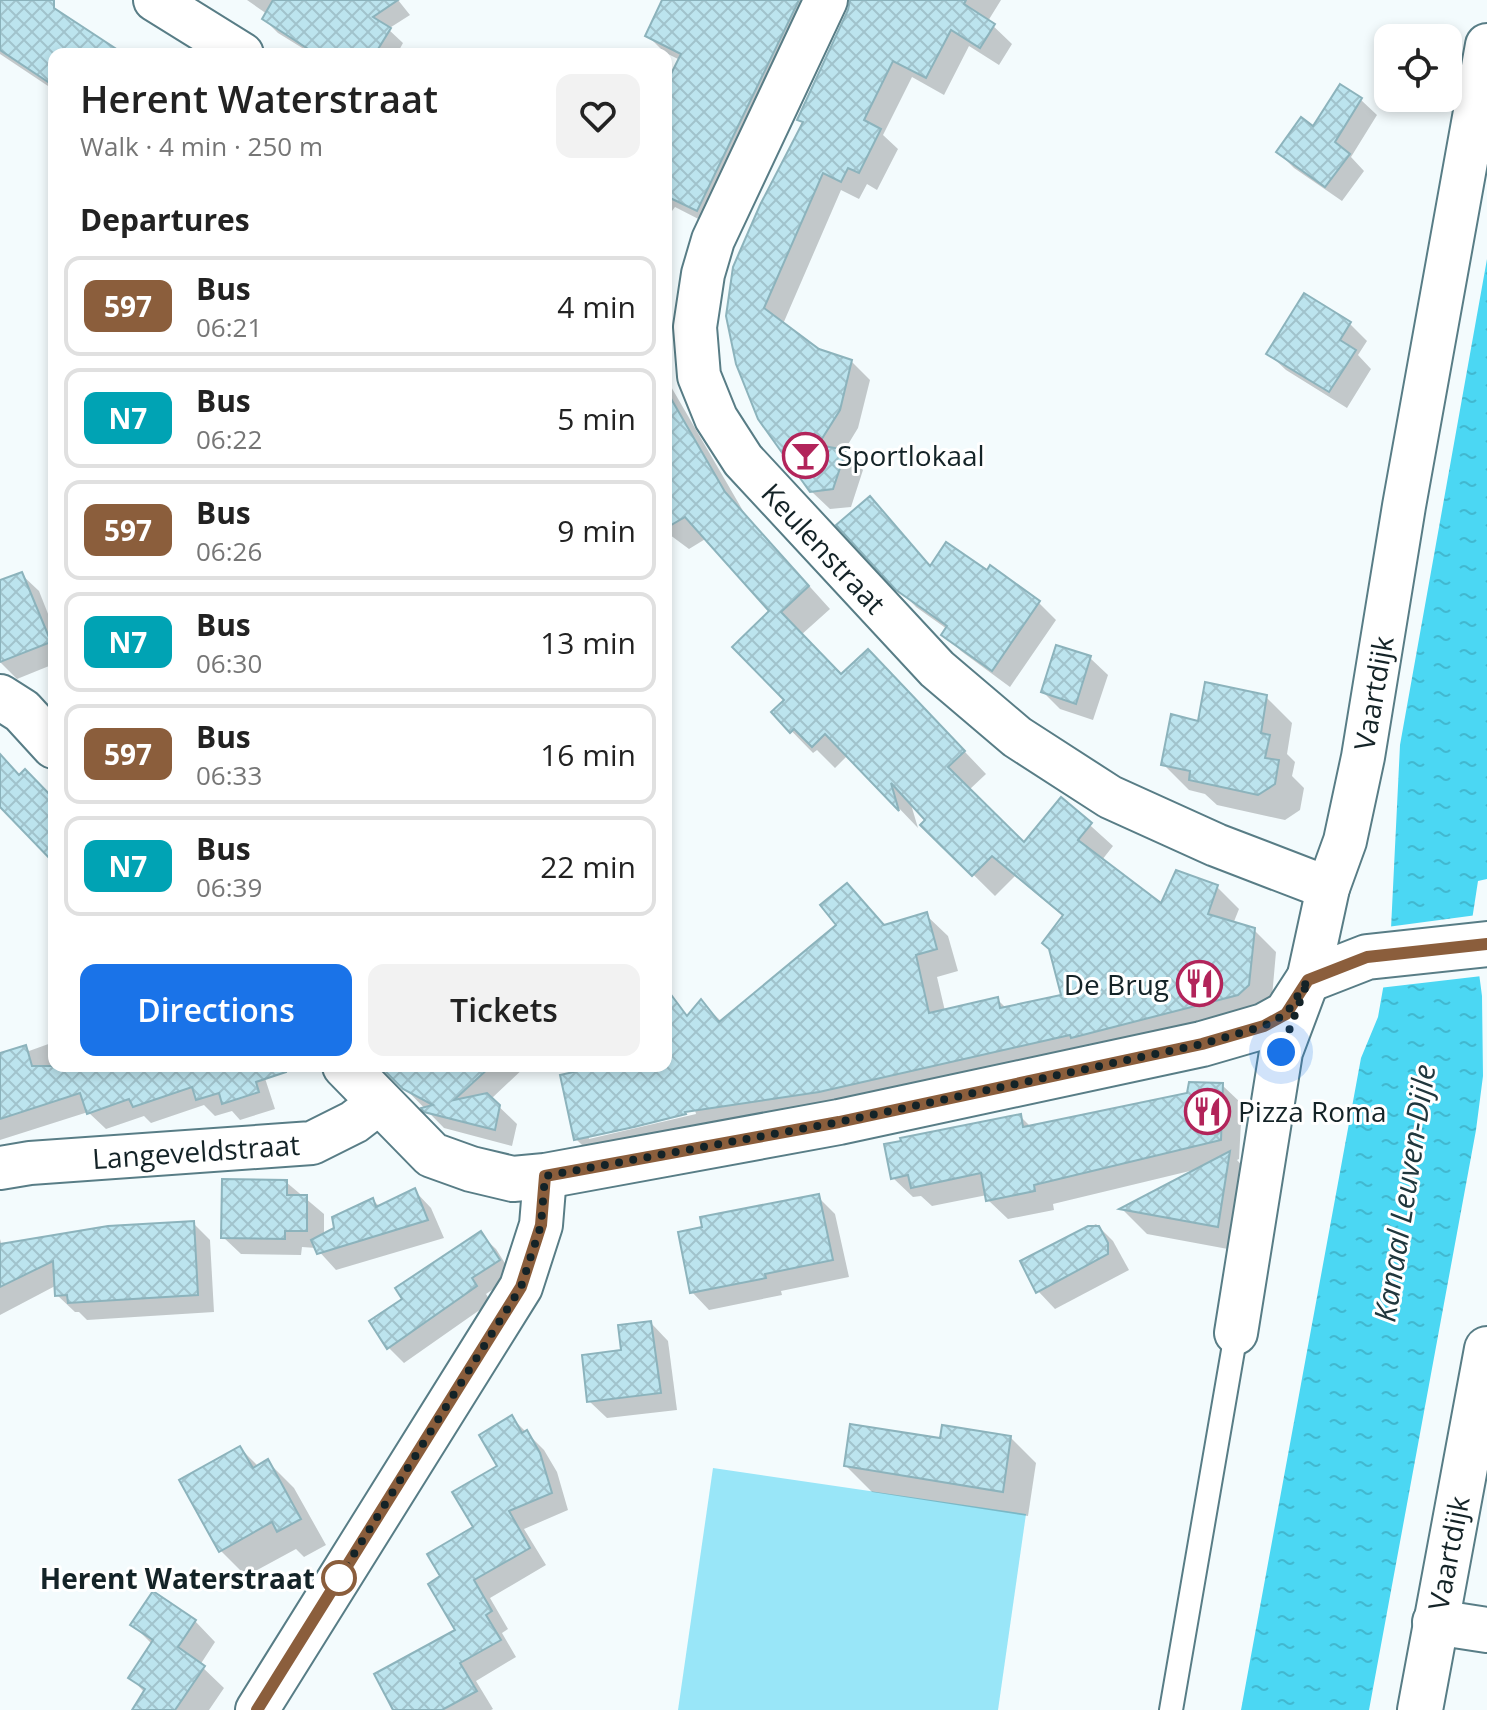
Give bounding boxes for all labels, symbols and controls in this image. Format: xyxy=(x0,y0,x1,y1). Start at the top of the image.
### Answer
map controls xyxy=(1374,24,1462,112)
button: locate xyxy=(1374,24,1462,112)
text: Herent Waterstraat xyxy=(80,72,438,124)
button: heart xyxy=(556,74,640,158)
text: Walk · 4 min · 250 m xyxy=(80,128,323,164)
text: Departures xyxy=(80,199,250,240)
text: Bus xyxy=(196,268,251,309)
text: 4 min xyxy=(557,286,636,327)
text: 597 xyxy=(104,287,152,325)
text: 06:21 xyxy=(196,309,262,345)
text: Bus xyxy=(196,380,251,421)
text: 5 min xyxy=(557,398,636,439)
text: N7 xyxy=(109,399,147,437)
text: 06:22 xyxy=(196,421,262,457)
bar icon: Sportlokaal xyxy=(782,431,830,479)
place label: Sportlokaal xyxy=(837,436,985,474)
street label: Keulenstraat xyxy=(754,474,894,622)
text: Bus xyxy=(196,492,251,533)
text: 9 min xyxy=(557,510,636,551)
text: 597 xyxy=(104,511,152,549)
text: 06:26 xyxy=(196,533,262,569)
text: Bus xyxy=(196,604,251,645)
text: 13 min xyxy=(540,622,636,663)
text: N7 xyxy=(109,623,147,661)
street label: Vaartdijk xyxy=(1344,633,1402,753)
text: 06:30 xyxy=(196,645,262,681)
text: Bus xyxy=(196,716,251,757)
text: 16 min xyxy=(540,734,636,775)
text: 597 xyxy=(104,735,152,773)
text: 06:33 xyxy=(196,757,262,793)
text: Bus xyxy=(196,828,251,869)
text: 22 min xyxy=(540,846,636,887)
text: N7 xyxy=(109,847,147,885)
text: 06:39 xyxy=(196,869,262,905)
restaurant icon: De Brug xyxy=(1176,960,1224,1008)
button: Directions xyxy=(80,964,352,1056)
button: Tickets xyxy=(368,964,640,1056)
place label: De Brug xyxy=(1064,965,1169,1003)
your location xyxy=(1261,1032,1301,1072)
water label: Kanaal Leuven-Dijle xyxy=(1363,1061,1445,1325)
restaurant icon: Pizza Roma xyxy=(1183,1087,1231,1135)
place label: Pizza Roma xyxy=(1238,1092,1387,1130)
street label: Langeveldstraat xyxy=(91,1125,301,1177)
street label: Vaartdijk xyxy=(1418,1493,1478,1613)
place label: Herent Waterstraat xyxy=(40,1559,315,1597)
marker: Herent Waterstraat xyxy=(322,1561,356,1595)

